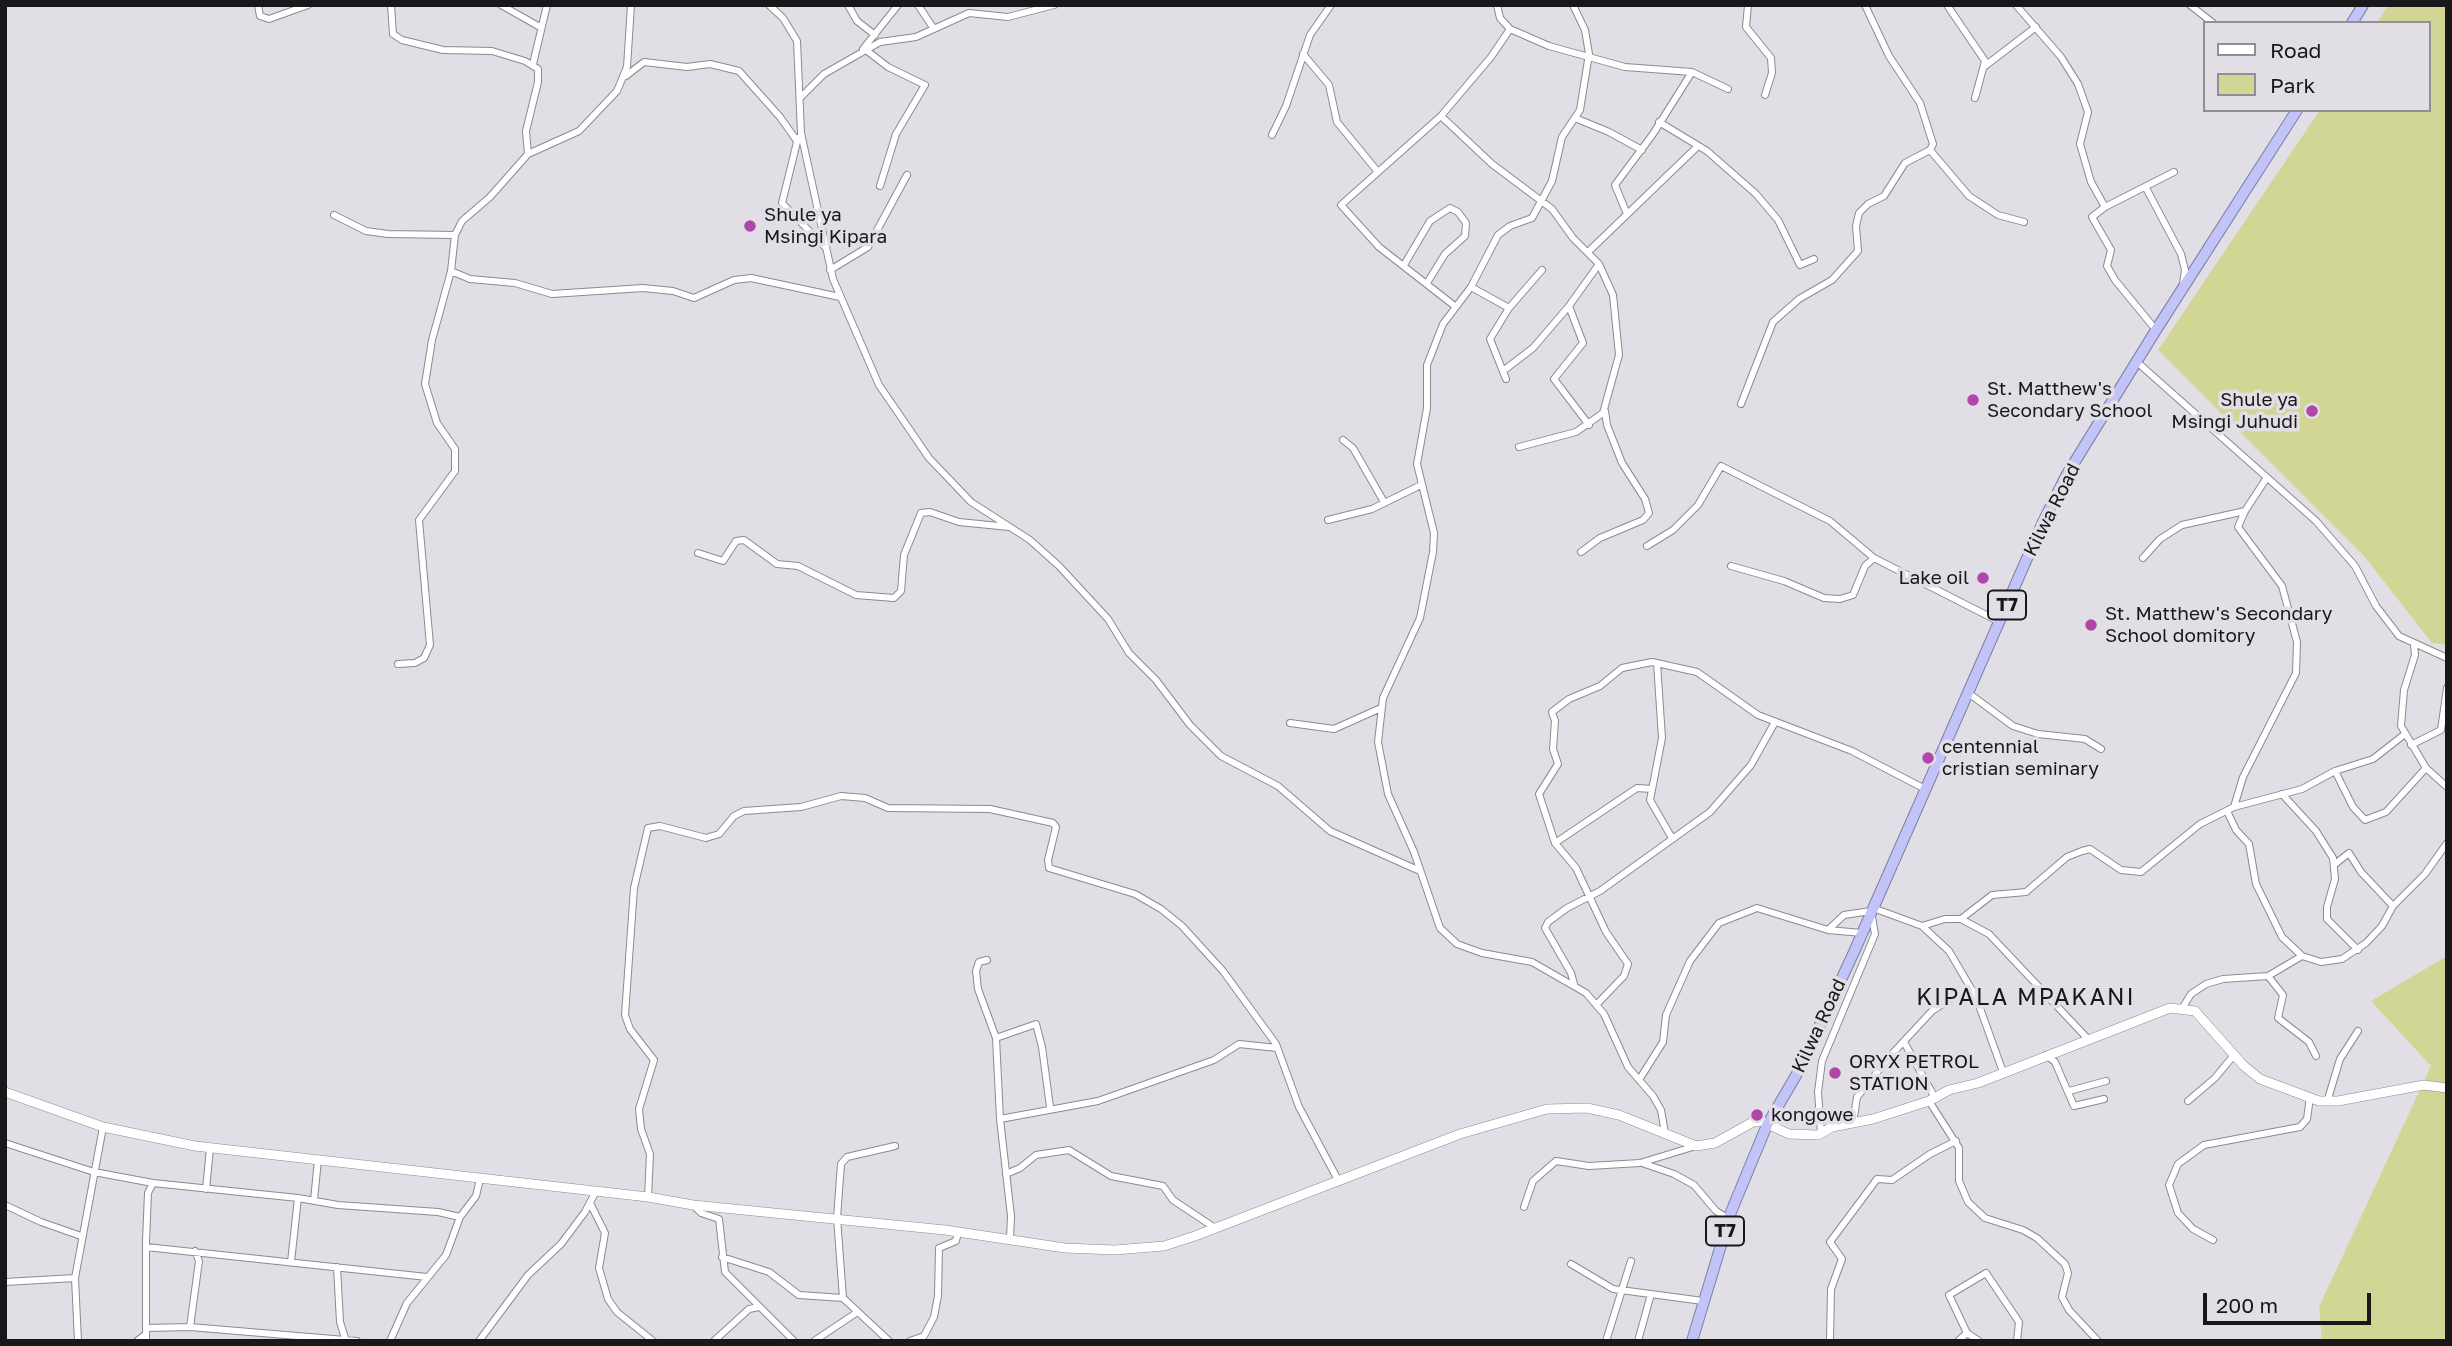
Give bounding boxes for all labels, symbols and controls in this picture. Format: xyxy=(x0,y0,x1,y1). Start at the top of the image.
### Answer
legend xyxy=(2204,21,2431,112)
text: Road xyxy=(2270,37,2321,63)
text: Park xyxy=(2270,72,2315,98)
place label: Shule ya Msingi Kipara xyxy=(764,204,887,248)
marker: Shule ya Msingi Kipara xyxy=(742,218,758,234)
place label: St. Matthew's Secondary School xyxy=(1987,378,2152,422)
place label: Shule ya Msingi Juhudi xyxy=(2171,389,2298,433)
marker: St. Matthew's Secondary School xyxy=(1965,392,1981,408)
marker: Shule ya Msingi Juhudi xyxy=(2304,403,2320,419)
street label: Kilwa Road xyxy=(2019,460,2085,560)
place label: Lake oil xyxy=(1899,567,1969,589)
marker: Lake oil xyxy=(1975,570,1991,586)
road number: T7 xyxy=(1988,590,2026,620)
place label: St. Matthew's Secondary School domitory xyxy=(2105,603,2332,647)
marker: St. Matthew's Secondary School domitory xyxy=(2083,617,2099,633)
place label: centennial cristian seminary xyxy=(1942,736,2099,780)
marker: centennial cristian seminary xyxy=(1920,750,1936,766)
street label: Kilwa Road xyxy=(1787,975,1851,1077)
district label: KIPALA MPAKANI xyxy=(1918,984,2134,1012)
place label: ORYX PETROL STATION xyxy=(1849,1051,1979,1095)
marker: ORYX PETROL STATION xyxy=(1827,1065,1843,1081)
place label: kongowe xyxy=(1771,1104,1854,1126)
marker: kongowe xyxy=(1749,1107,1765,1123)
road number: T7 xyxy=(1706,1216,1744,1246)
scale bar xyxy=(2207,1280,2375,1324)
text: 200 m xyxy=(2216,1292,2278,1318)

